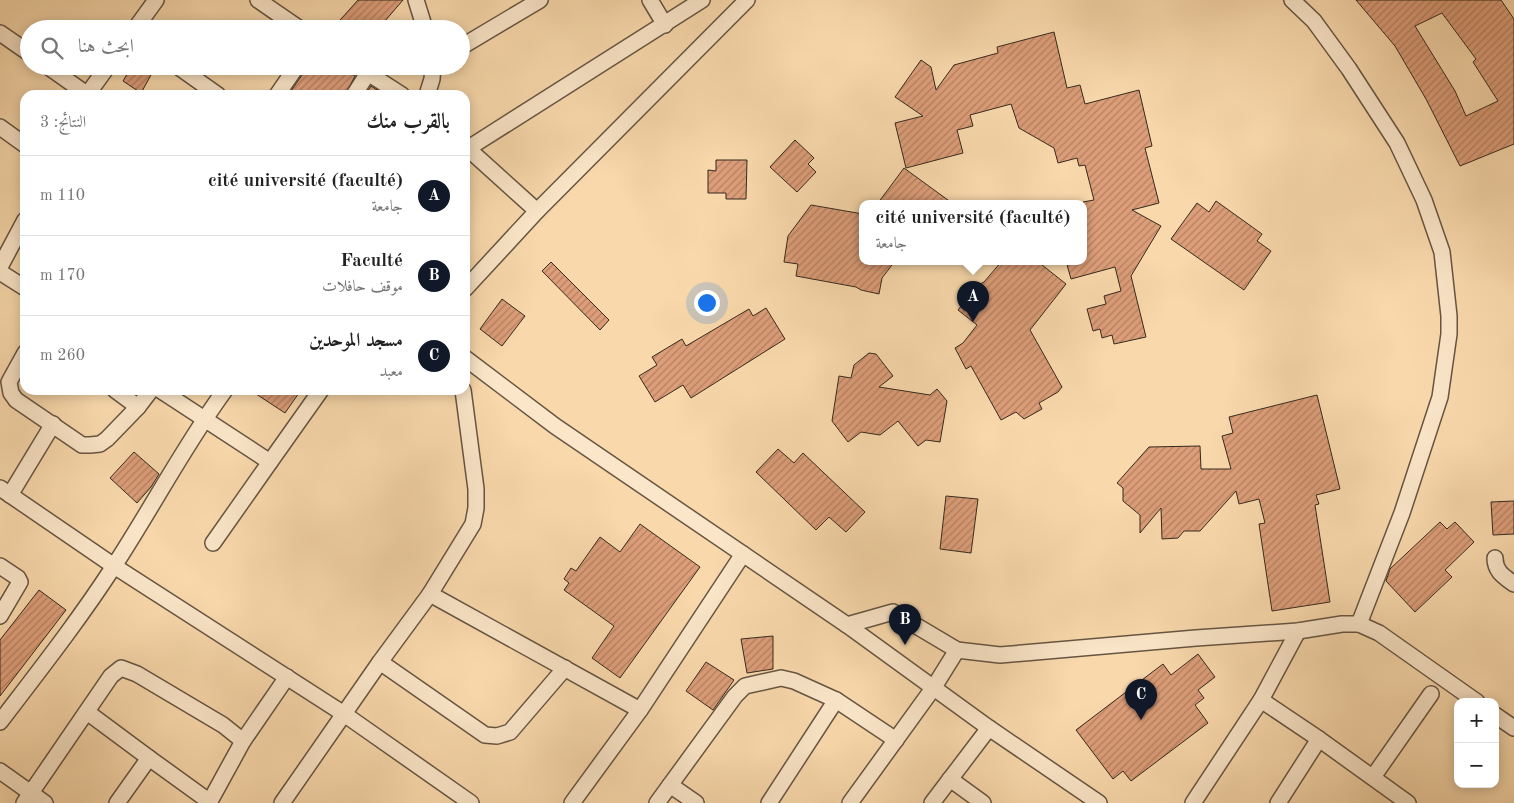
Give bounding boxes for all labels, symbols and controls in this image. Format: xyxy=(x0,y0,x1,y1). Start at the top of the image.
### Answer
search box xyxy=(20,20,470,75)
icon: search xyxy=(38,34,66,62)
text: ابحث هنا xyxy=(78,38,134,57)
text: بالقرب منك xyxy=(367,112,450,133)
text: النتائج: 3 xyxy=(40,115,86,131)
text: cité université (faculté) xyxy=(208,172,403,191)
text: 110 m xyxy=(40,188,85,204)
text: A xyxy=(428,188,440,204)
text: جامعة xyxy=(371,199,403,215)
popup xyxy=(859,200,1087,265)
text: cité université (faculté) xyxy=(875,209,1071,228)
text: جامعة xyxy=(875,236,907,252)
text: Faculté xyxy=(340,252,403,271)
text: 170 m xyxy=(40,268,85,284)
text: B xyxy=(428,268,440,284)
text: موقف حافلات xyxy=(322,279,403,295)
pin: A xyxy=(957,281,989,322)
your location xyxy=(694,290,720,316)
text: مسجد الموحدين xyxy=(309,332,403,351)
text: 260 m xyxy=(40,348,85,364)
text: C xyxy=(429,348,439,364)
text: معبد xyxy=(379,364,403,380)
pin: B xyxy=(889,604,921,645)
pin: C xyxy=(1125,679,1157,720)
map controls xyxy=(1454,698,1499,788)
button: + xyxy=(1454,698,1499,743)
button: − xyxy=(1454,743,1499,788)

